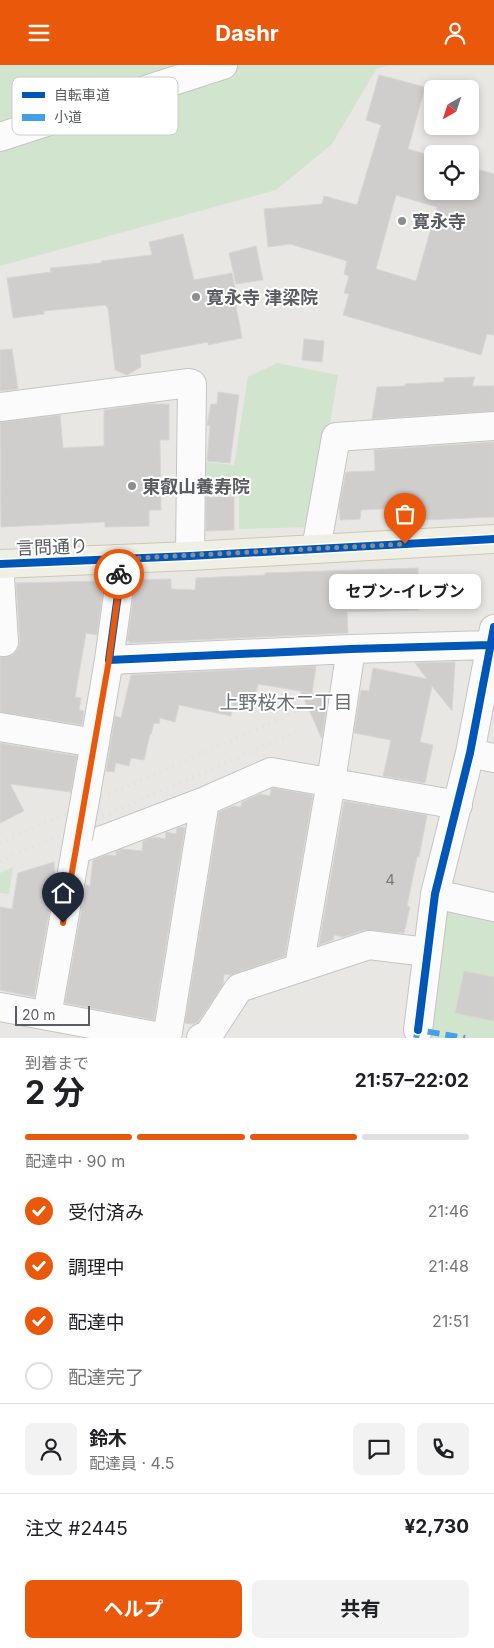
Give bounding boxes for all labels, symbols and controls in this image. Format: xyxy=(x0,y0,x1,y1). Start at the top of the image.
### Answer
icon: menu xyxy=(25,19,53,47)
icon: person xyxy=(441,19,469,47)
text: Dashr xyxy=(215,20,279,46)
legend xyxy=(12,77,178,135)
north arrow xyxy=(424,80,479,135)
map controls xyxy=(424,80,479,200)
text: 自転車道 xyxy=(54,86,110,103)
text: 小道 xyxy=(54,108,82,125)
button: locate xyxy=(424,145,479,200)
place label: 寛永寺 xyxy=(412,211,466,232)
marker: 寛永寺 xyxy=(396,215,408,227)
place label: 寛永寺 津梁院 xyxy=(206,287,318,308)
marker: 寛永寺 津梁院 xyxy=(190,291,202,303)
place label: 東叡山養寿院 xyxy=(142,476,250,497)
marker: 東叡山養寿院 xyxy=(126,480,138,492)
pin xyxy=(384,493,426,544)
icon: bag xyxy=(391,500,419,528)
street label: 言問通り xyxy=(16,535,88,559)
courier xyxy=(94,549,144,599)
icon: bike xyxy=(105,560,133,588)
callout: セブン-イレブン xyxy=(329,574,481,609)
text: セブン-イレブン xyxy=(345,581,465,601)
district label: 上野桜木二丁目 xyxy=(219,691,353,714)
house number: 4 xyxy=(385,870,395,889)
pin xyxy=(42,872,84,923)
icon: home xyxy=(49,879,77,907)
scale bar xyxy=(15,1003,90,1026)
text: 20 m xyxy=(22,1006,56,1023)
text: 到着まで xyxy=(25,1053,89,1073)
text: 21:57–22:02 xyxy=(355,1069,469,1092)
text: 2 分 xyxy=(25,1073,85,1112)
text: 配達中 · 90 m xyxy=(25,1151,125,1171)
icon: check xyxy=(25,1197,53,1225)
text: 受付済み xyxy=(68,1201,144,1224)
text: 21:46 xyxy=(428,1201,469,1221)
icon: check xyxy=(25,1252,53,1280)
text: 調理中 xyxy=(68,1256,125,1279)
text: 21:48 xyxy=(428,1256,469,1276)
icon: check xyxy=(25,1307,53,1335)
text: 配達中 xyxy=(68,1311,125,1334)
text: 21:51 xyxy=(432,1311,469,1331)
text: 配達完了 xyxy=(68,1366,144,1389)
button: person xyxy=(25,1423,77,1475)
button: chat xyxy=(353,1423,405,1475)
button: phone xyxy=(417,1423,469,1475)
text: 鈴木 xyxy=(89,1427,127,1450)
text: 配達員 · 4.5 xyxy=(89,1453,175,1473)
text: ¥2,730 xyxy=(405,1515,469,1538)
text: 注文 #2445 xyxy=(25,1517,128,1540)
button: ヘルプ xyxy=(25,1580,242,1638)
button: 共有 xyxy=(252,1580,469,1638)

